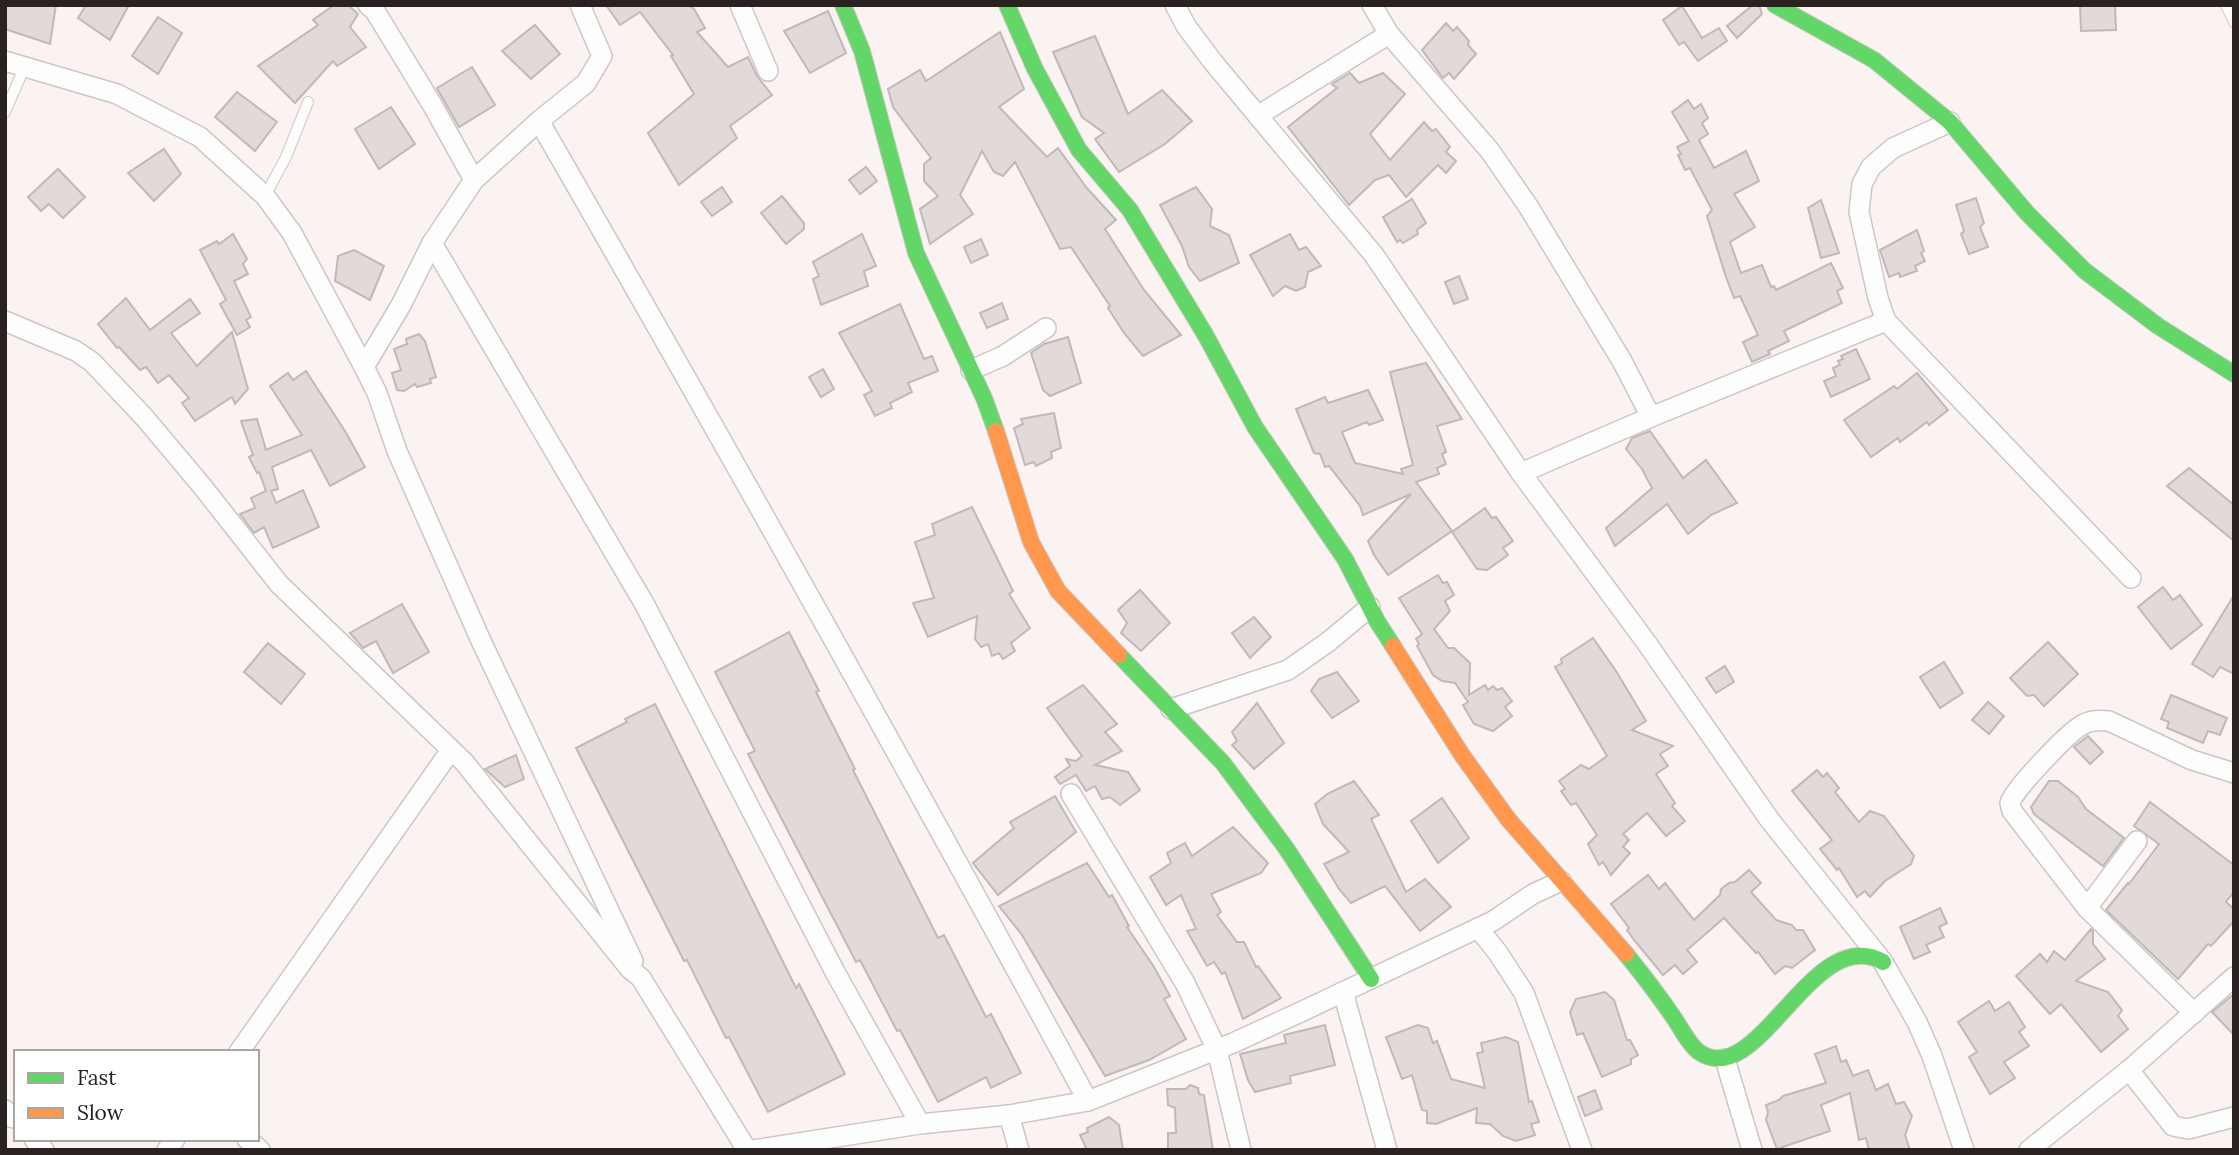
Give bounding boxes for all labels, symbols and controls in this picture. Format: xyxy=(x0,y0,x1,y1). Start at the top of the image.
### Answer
legend xyxy=(14,1050,259,1141)
text: Fast xyxy=(77,1064,117,1091)
text: Slow xyxy=(77,1099,124,1126)

